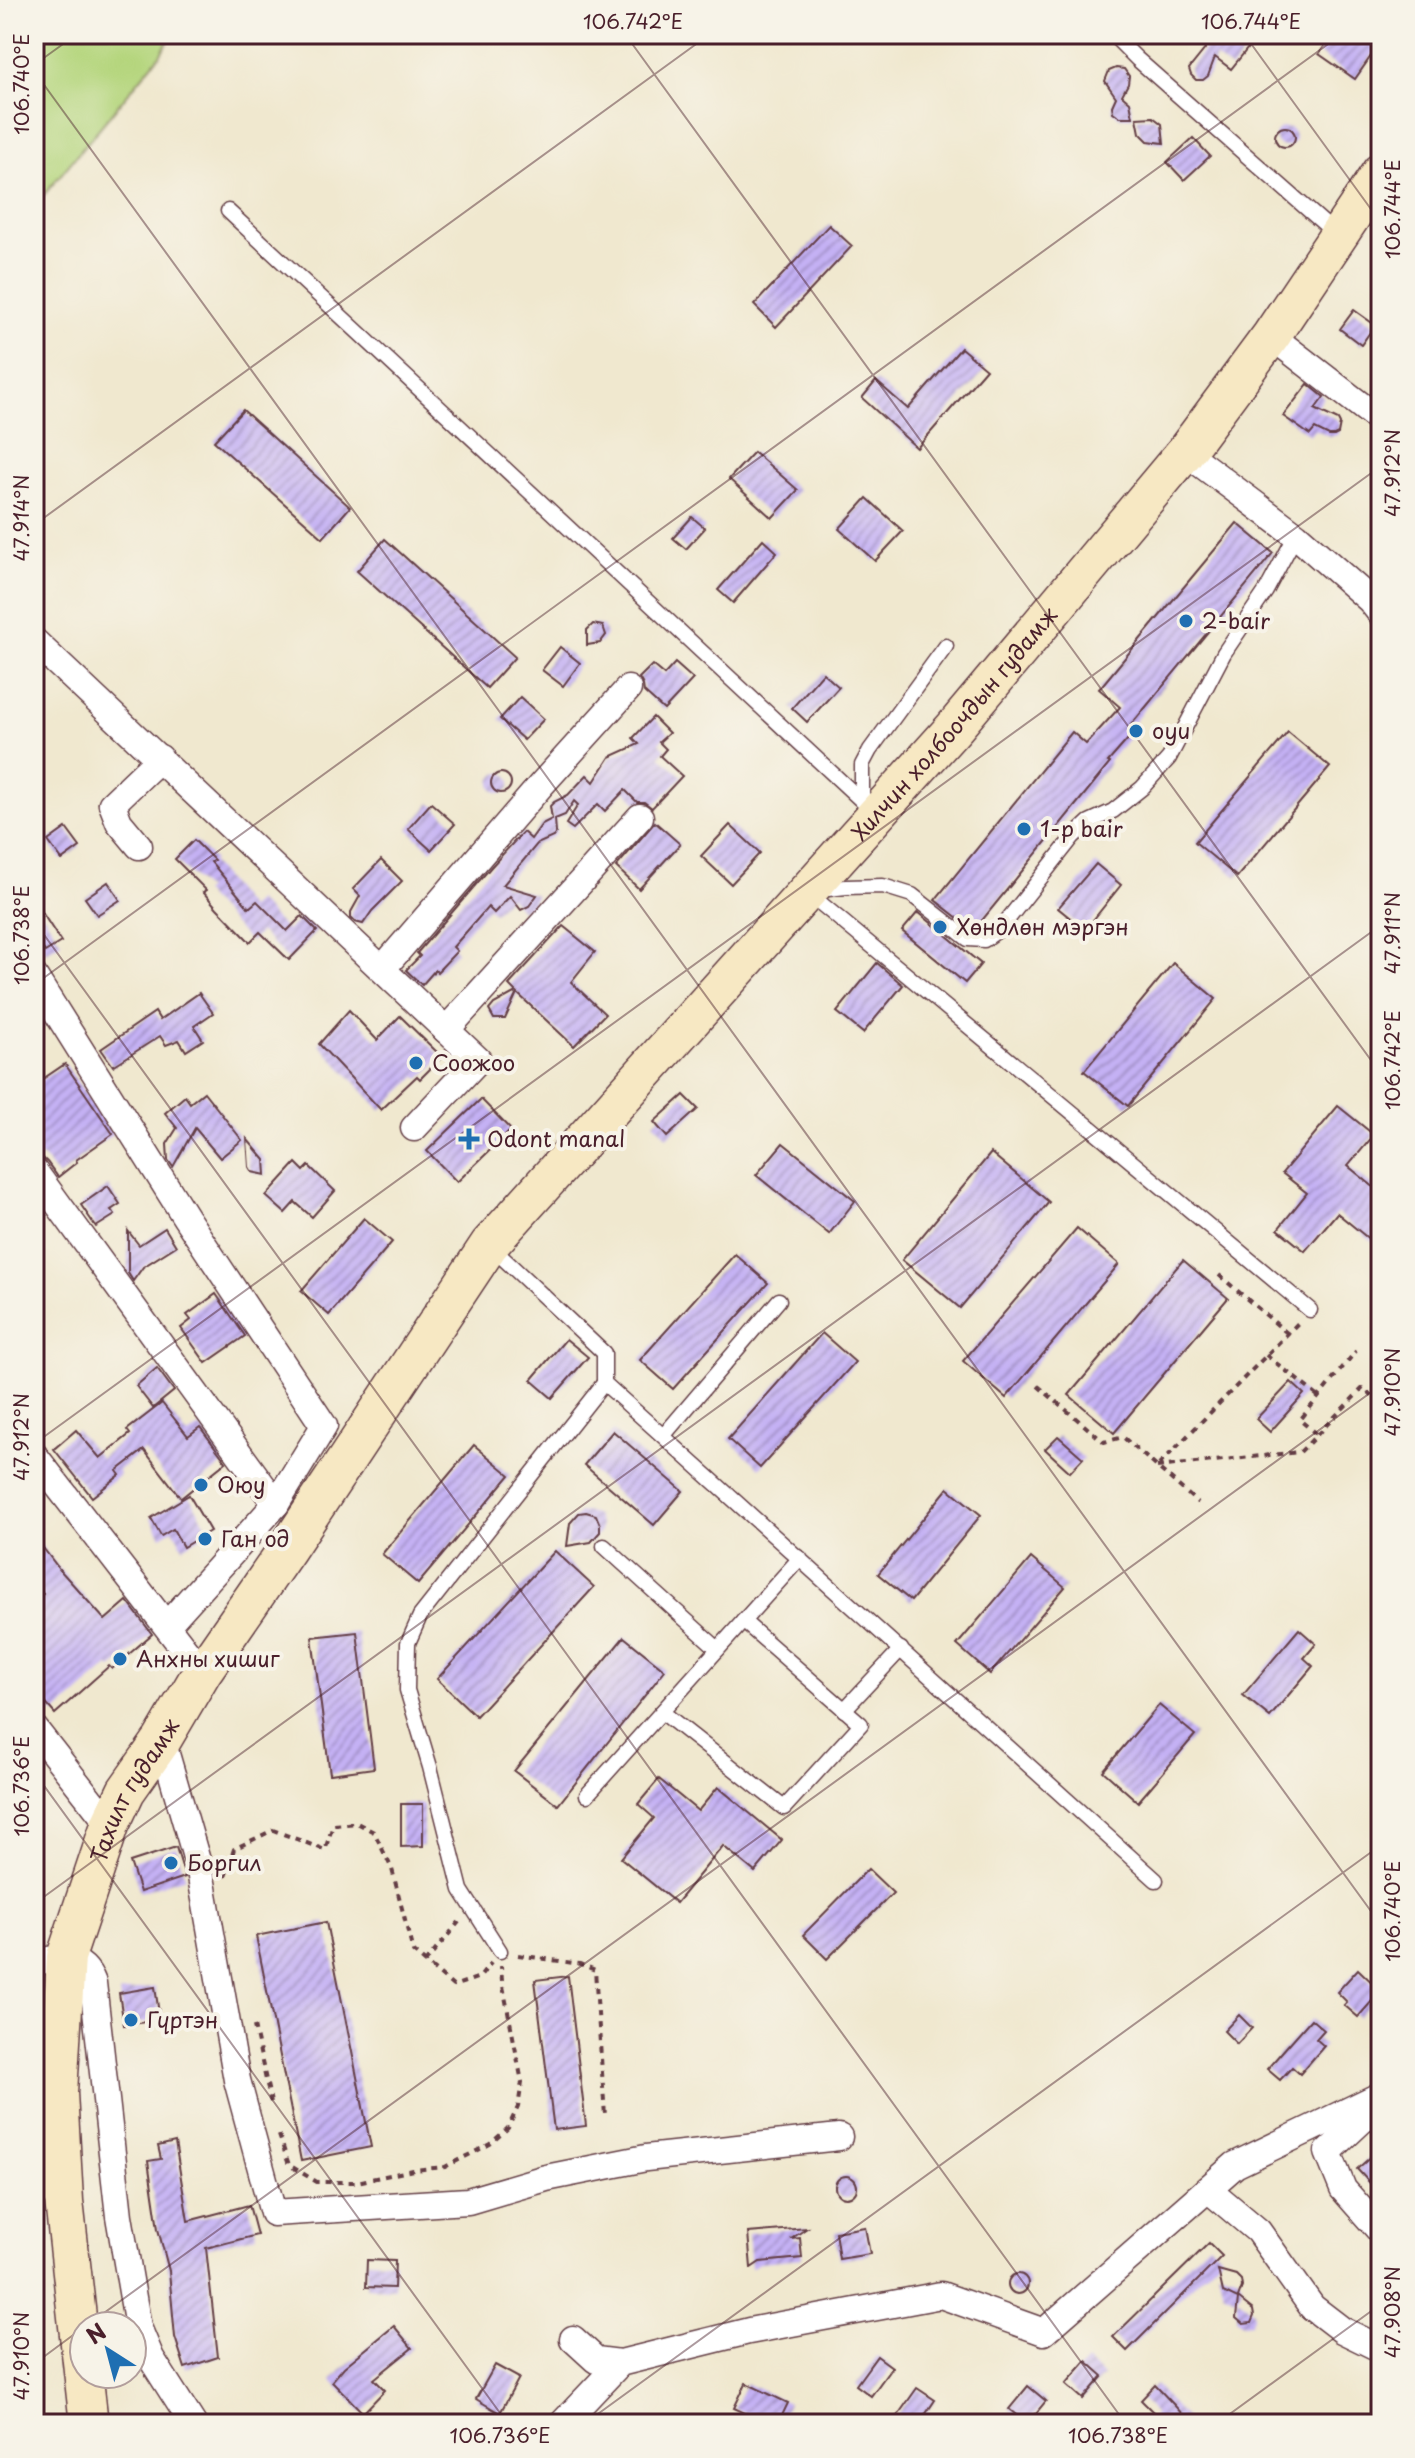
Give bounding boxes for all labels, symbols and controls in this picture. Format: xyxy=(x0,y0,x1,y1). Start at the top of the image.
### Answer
text: 106.742°E xyxy=(583,6,683,36)
text: 106.744°E xyxy=(1201,6,1301,36)
text: 106.740°E xyxy=(6,33,36,135)
text: 106.744°E xyxy=(1377,159,1407,259)
text: 47.912°N xyxy=(1377,429,1407,517)
text: 47.914°N xyxy=(6,474,36,562)
street label: Хилчин холбоочдын гудамж xyxy=(843,599,1064,847)
place label: 2-bair xyxy=(1202,603,1270,636)
marker: 2-bair xyxy=(1177,612,1195,630)
place label: oyu xyxy=(1152,713,1190,746)
marker: oyu xyxy=(1127,722,1145,740)
place label: 1-p bair xyxy=(1040,811,1123,844)
marker: 1-p bair xyxy=(1015,820,1033,838)
text: 106.738°E xyxy=(6,885,36,985)
text: 47.911°N xyxy=(1377,892,1407,974)
place label: Хөндлөн мэргэн xyxy=(956,909,1129,942)
marker: Хөндлөн мэргэн xyxy=(931,918,949,936)
text: 106.742°E xyxy=(1377,1010,1407,1110)
place label: Соожоо xyxy=(432,1045,515,1078)
marker: Соожоо xyxy=(407,1054,425,1072)
place label: Odont manal xyxy=(487,1121,625,1154)
marker: Odont manal xyxy=(458,1128,480,1150)
text: 47.910°N xyxy=(1377,1348,1407,1436)
text: 47.912°N xyxy=(6,1393,36,1481)
place label: Оюу xyxy=(217,1467,266,1500)
marker: Оюу xyxy=(192,1476,210,1494)
place label: Ган од xyxy=(221,1521,290,1554)
marker: Ган од xyxy=(196,1530,214,1548)
place label: Анхны хишиг xyxy=(136,1641,281,1674)
marker: Анхны хишиг xyxy=(111,1650,129,1668)
street label: Тахилт гудамж xyxy=(81,1712,186,1866)
text: 106.736°E xyxy=(6,1736,36,1836)
place label: Боргил xyxy=(187,1845,261,1878)
marker: Боргил xyxy=(162,1854,180,1872)
text: 106.740°E xyxy=(1377,1860,1407,1962)
place label: Гүртэн xyxy=(147,2002,218,2035)
marker: Гүртэн xyxy=(122,2011,140,2029)
text: 47.908°N xyxy=(1377,2266,1407,2358)
north arrow xyxy=(68,2310,148,2390)
text: 47.910°N xyxy=(6,2312,36,2400)
text: N xyxy=(79,2314,112,2351)
text: 106.736°E xyxy=(450,2420,550,2450)
text: 106.738°E xyxy=(1068,2420,1168,2450)

